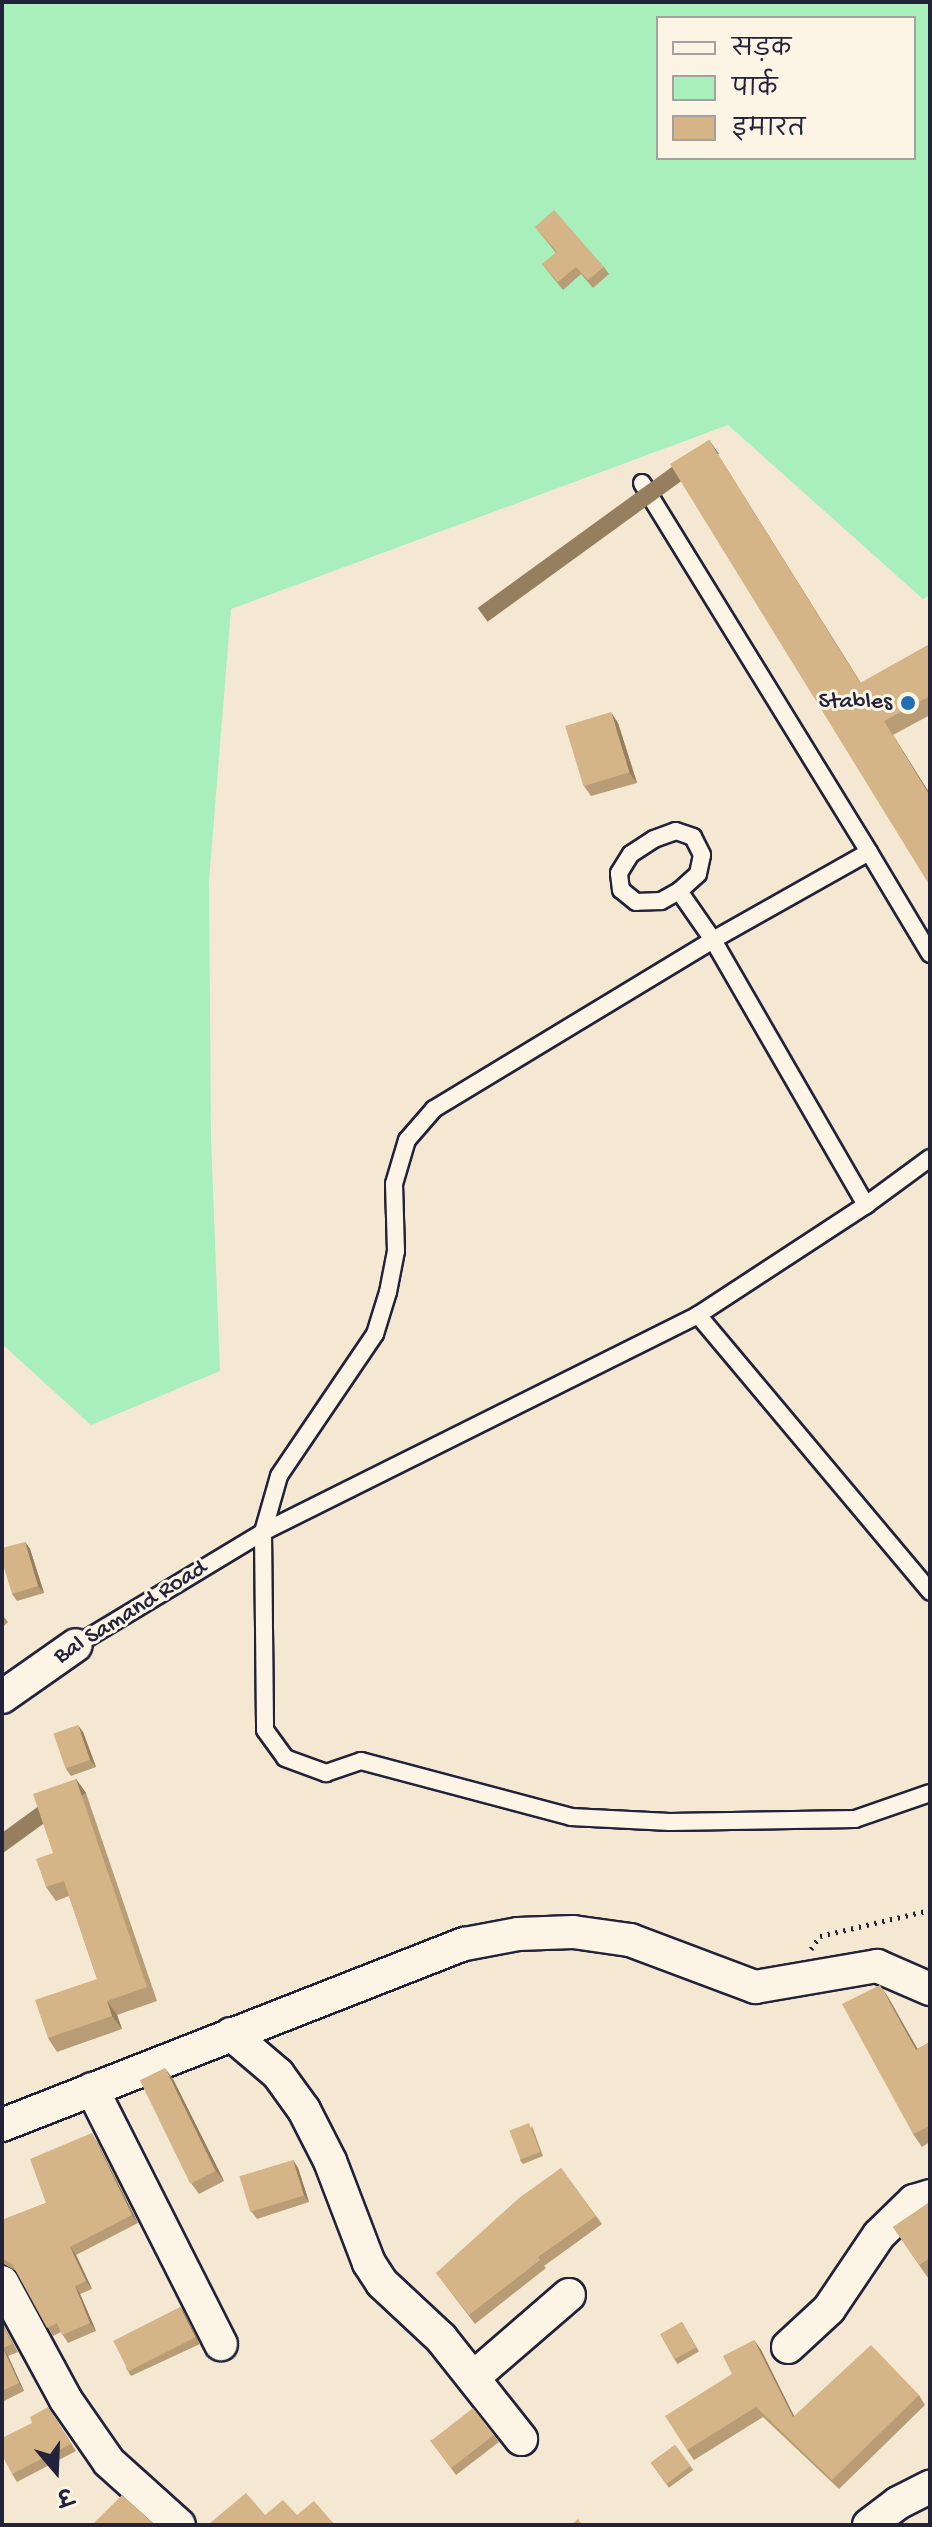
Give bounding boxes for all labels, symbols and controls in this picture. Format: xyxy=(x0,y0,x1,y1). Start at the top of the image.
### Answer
legend xyxy=(656,16,916,160)
text: सड़क xyxy=(732,36,791,65)
text: पार्क xyxy=(732,76,777,105)
text: इमारत xyxy=(732,116,805,145)
place label: Stables xyxy=(819,689,892,717)
marker: Stables xyxy=(899,694,917,712)
street label: Bal Samand Road xyxy=(49,1554,213,1672)
north arrow xyxy=(16,2431,96,2511)
text: उ xyxy=(53,2479,75,2508)

